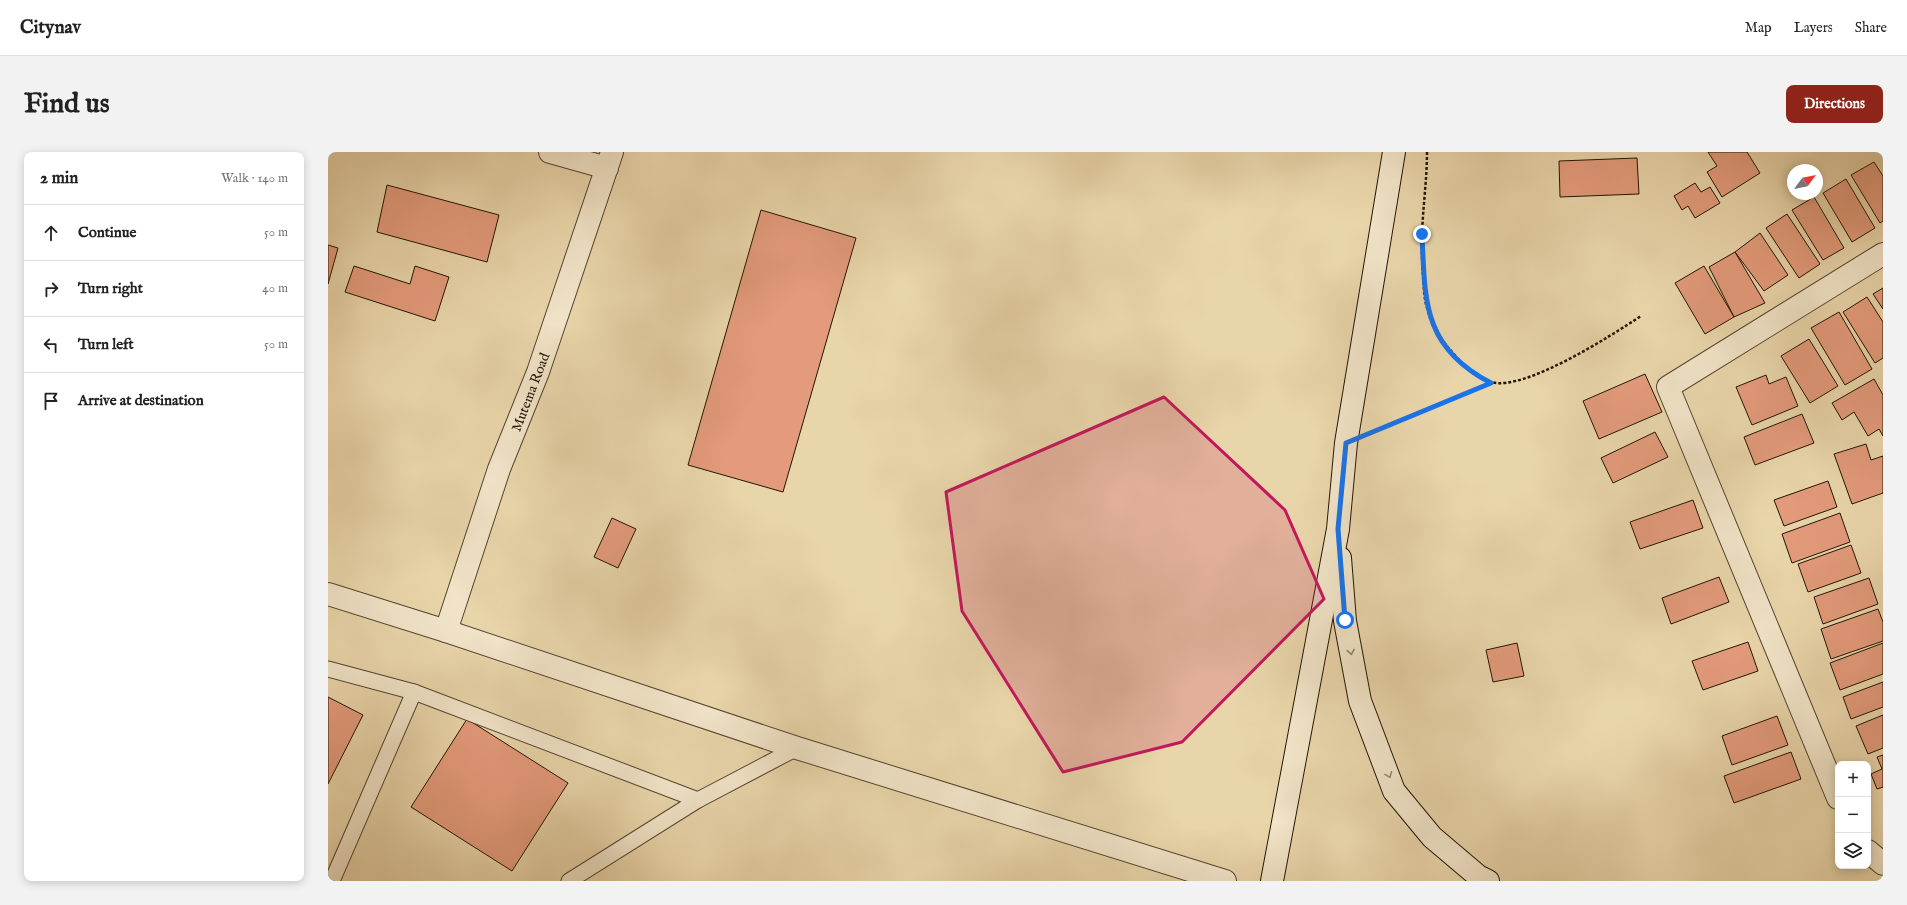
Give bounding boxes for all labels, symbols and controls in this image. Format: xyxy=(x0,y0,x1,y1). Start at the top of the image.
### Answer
text: Citynav xyxy=(20,16,81,40)
text: Map xyxy=(1745,19,1772,37)
text: Layers xyxy=(1794,19,1833,37)
text: Share xyxy=(1855,19,1887,37)
button: Directions xyxy=(1786,85,1883,123)
text: Find us xyxy=(24,87,110,122)
north arrow xyxy=(1787,164,1823,200)
text: 2 min xyxy=(40,168,78,189)
text: Walk · 140 m xyxy=(221,170,288,187)
icon: ahead xyxy=(40,222,62,244)
text: Continue xyxy=(78,223,136,242)
text: 50 m xyxy=(264,224,288,241)
route end xyxy=(1413,225,1431,243)
icon: right xyxy=(40,278,62,300)
text: Turn right xyxy=(78,279,143,298)
text: 40 m xyxy=(262,280,288,297)
icon: left xyxy=(40,334,62,356)
text: Turn left xyxy=(78,335,134,354)
text: 50 m xyxy=(264,336,288,353)
street label: Mutema Road xyxy=(508,350,554,434)
icon: arrive xyxy=(40,390,62,412)
text: Arrive at destination xyxy=(78,391,204,410)
route start xyxy=(1336,611,1354,629)
one-way arrow xyxy=(1346,648,1354,655)
map controls xyxy=(1835,761,1871,869)
button: + xyxy=(1835,761,1871,797)
one-way arrow xyxy=(1384,772,1392,779)
button: − xyxy=(1835,797,1871,833)
button: layers xyxy=(1835,833,1871,869)

